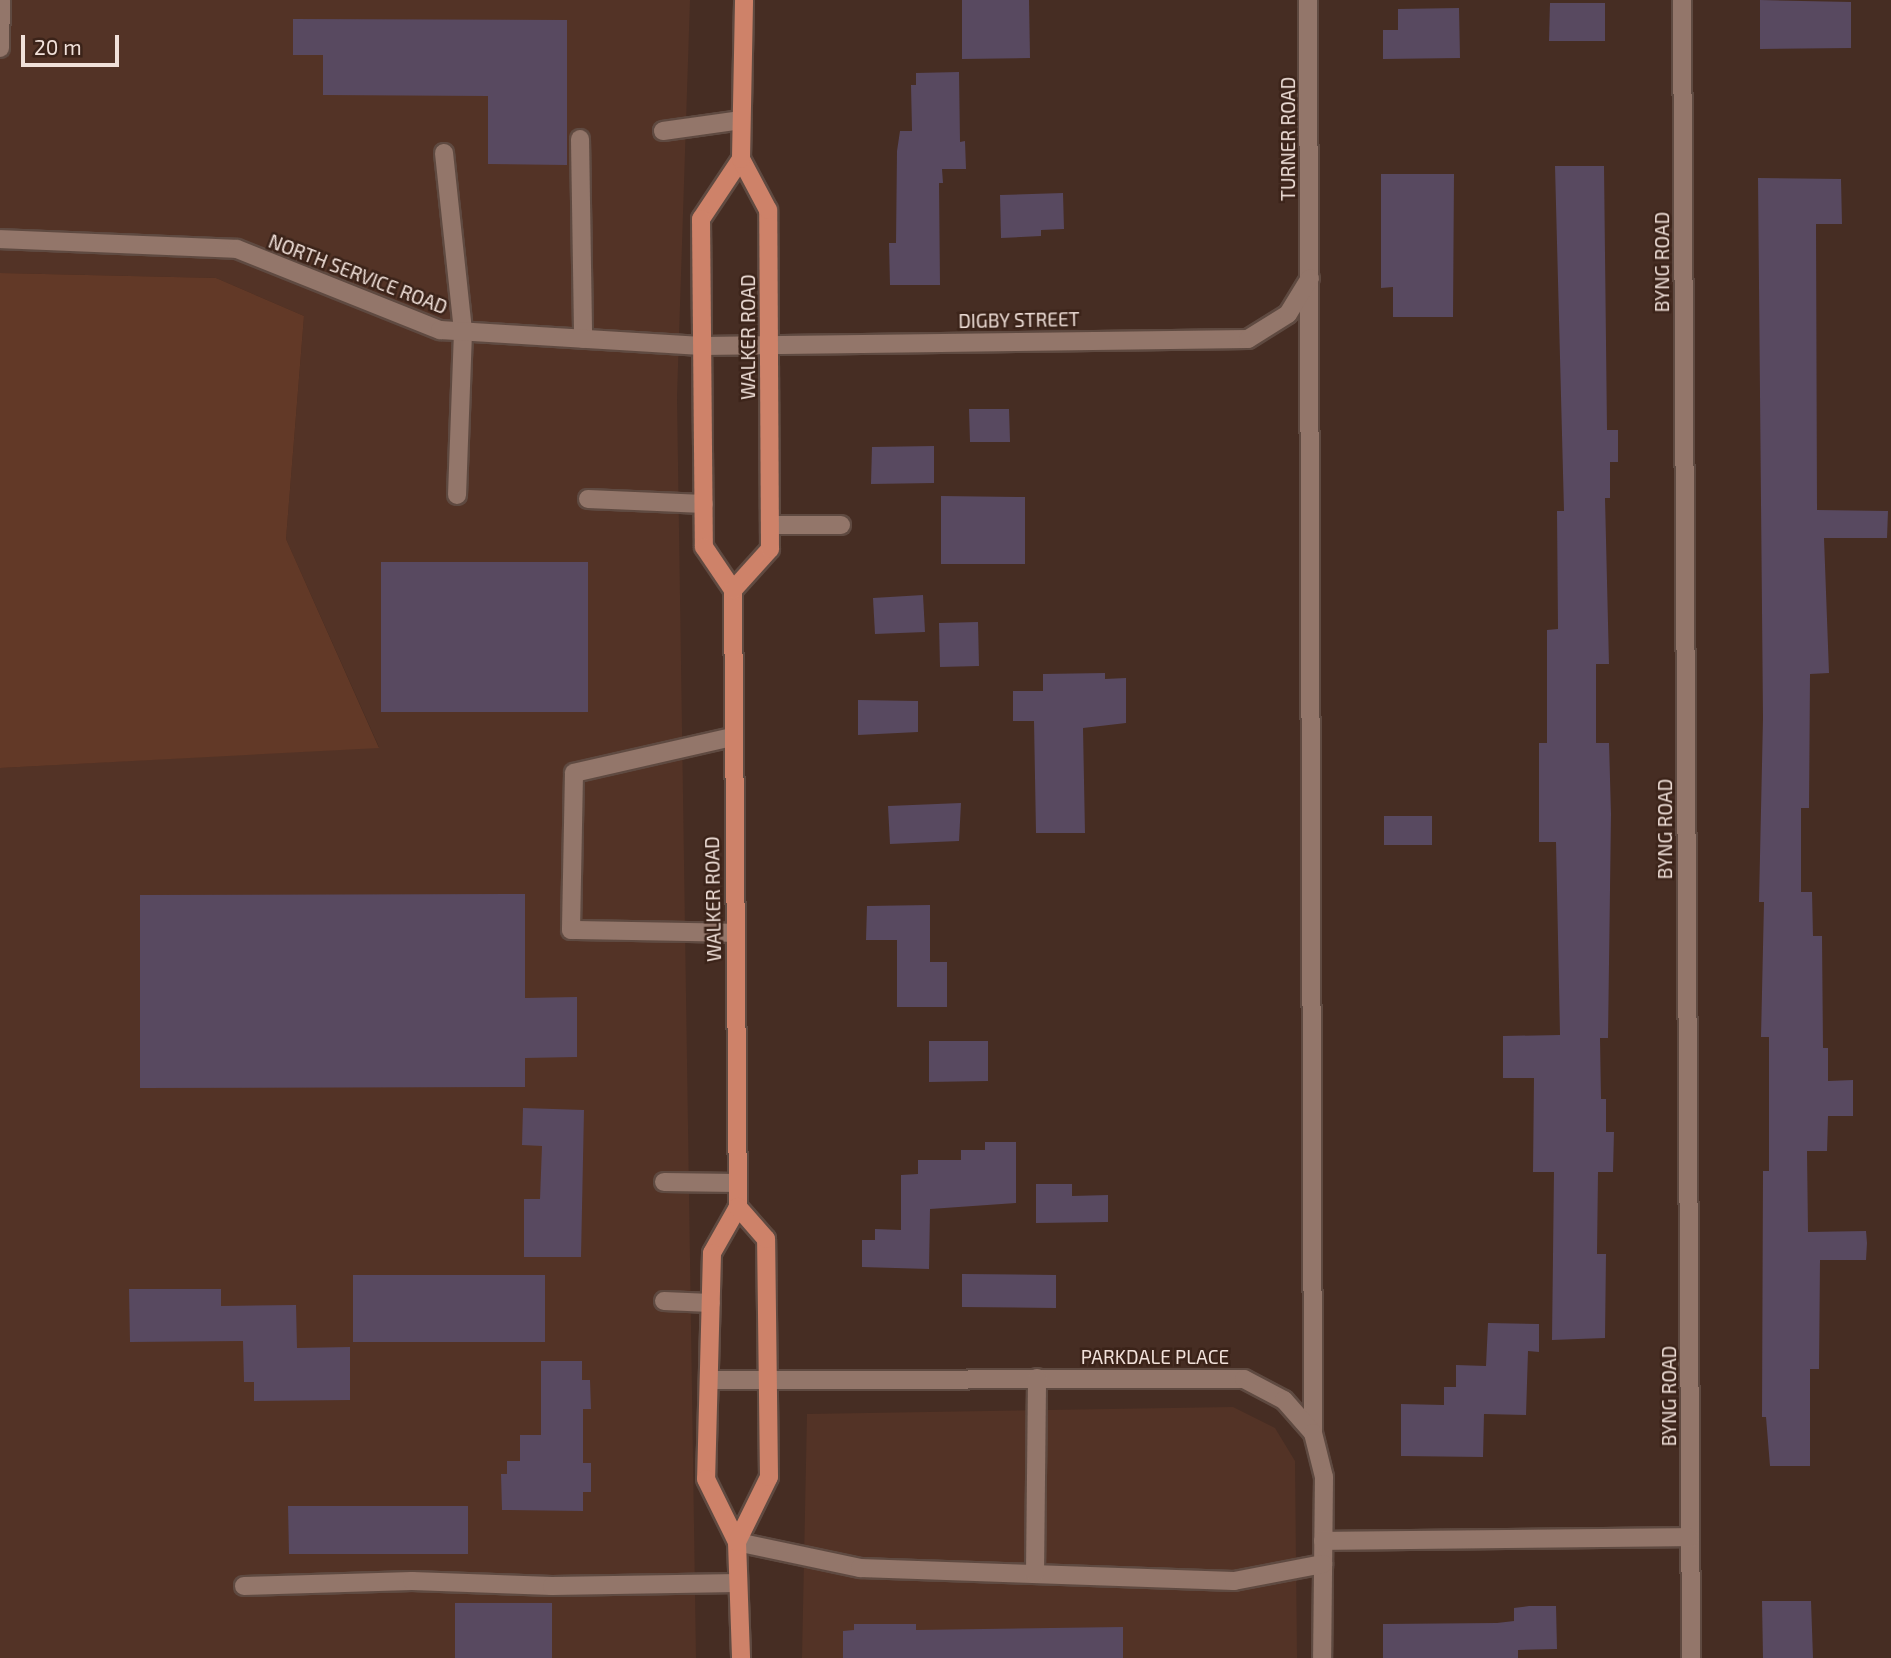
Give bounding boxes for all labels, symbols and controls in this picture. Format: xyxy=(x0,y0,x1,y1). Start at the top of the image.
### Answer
scale bar xyxy=(24,21,122,65)
text: 20 m xyxy=(34,34,82,59)
street label: TURNER ROAD xyxy=(1277,77,1299,201)
street label: BYNG ROAD xyxy=(1651,212,1673,312)
street label: NORTH SERVICE ROAD xyxy=(265,229,451,319)
street label: WALKER ROAD xyxy=(737,274,759,400)
street label: DIGBY STREET xyxy=(958,308,1080,332)
street label: BYNG ROAD xyxy=(1654,779,1676,879)
street label: WALKER ROAD xyxy=(701,836,725,962)
street label: PARKDALE PLACE xyxy=(1081,1346,1229,1368)
street label: BYNG ROAD xyxy=(1658,1346,1680,1446)

